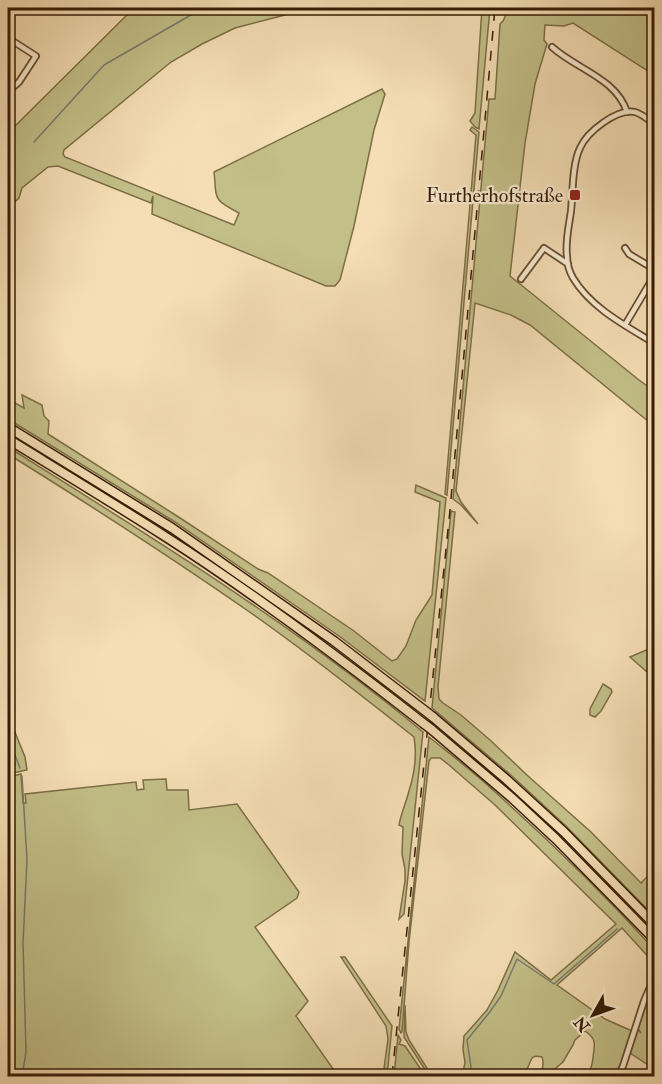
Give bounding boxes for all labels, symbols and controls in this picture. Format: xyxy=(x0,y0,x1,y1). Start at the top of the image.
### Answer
place label: Furtherhofstraße xyxy=(426,183,563,208)
marker: Furtherhofstraße xyxy=(568,188,582,202)
north arrow xyxy=(563,985,623,1045)
text: N xyxy=(570,1012,595,1037)

